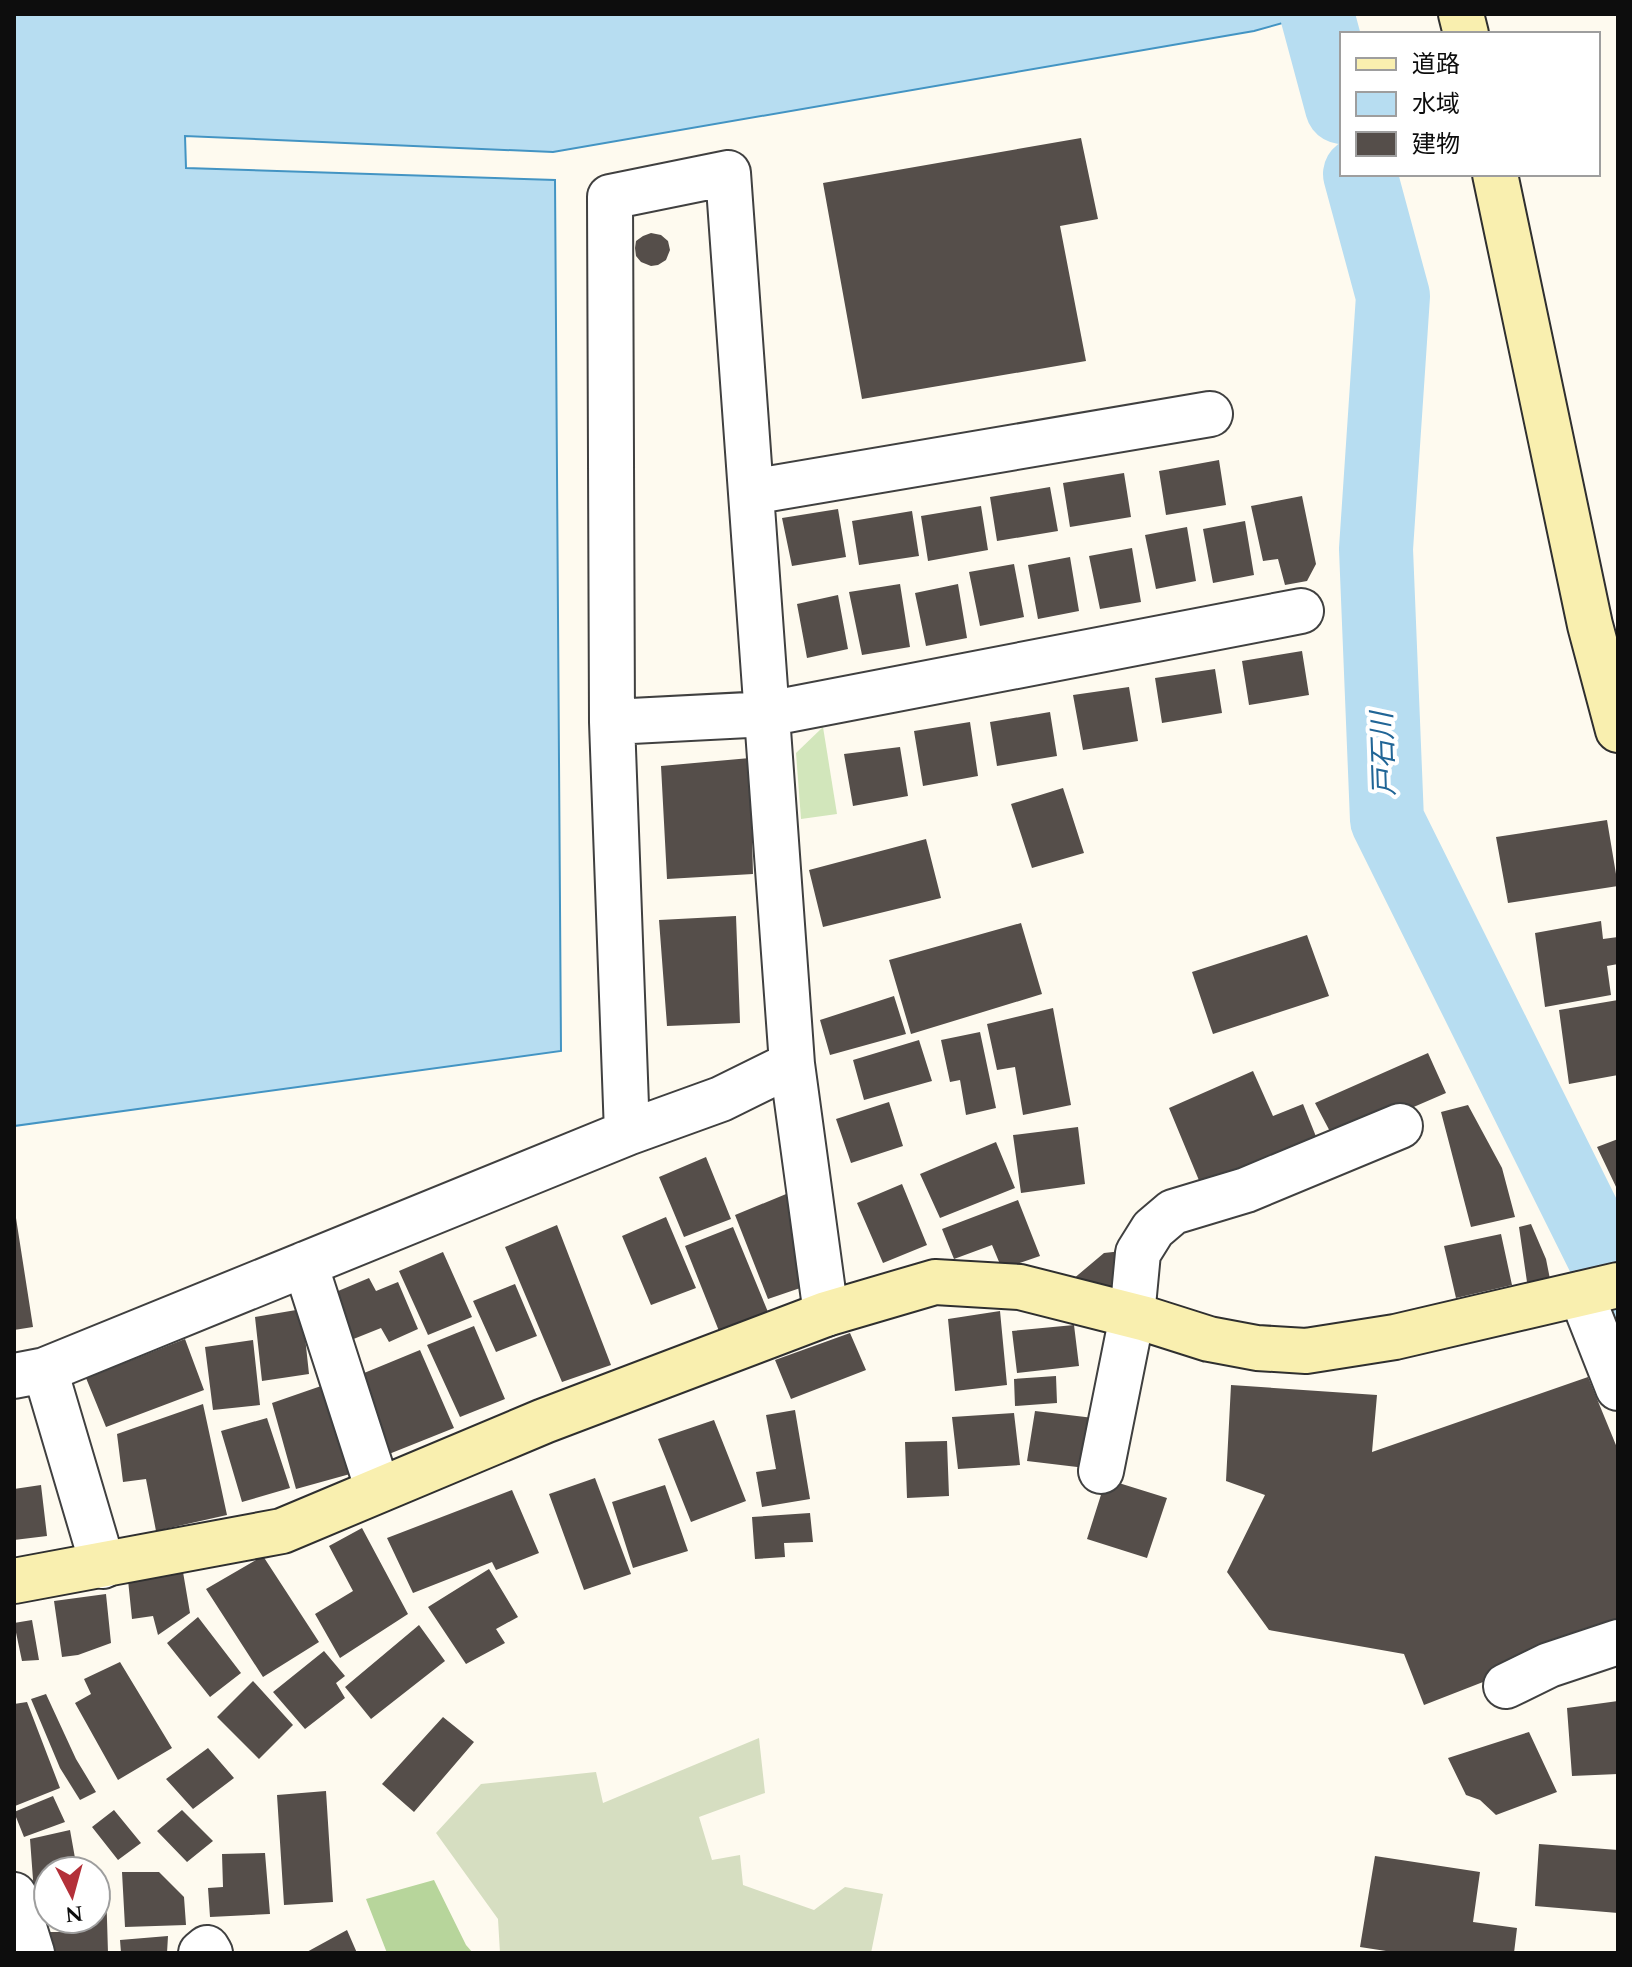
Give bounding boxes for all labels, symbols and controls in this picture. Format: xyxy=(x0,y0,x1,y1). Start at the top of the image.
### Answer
legend xyxy=(1340,32,1600,176)
text: 道路 xyxy=(1412,47,1460,83)
text: 水域 xyxy=(1412,87,1460,123)
text: 建物 xyxy=(1412,127,1460,163)
water label: 戸石川 xyxy=(1361,708,1407,797)
north arrow xyxy=(32,1855,112,1935)
text: N xyxy=(63,1896,85,1931)

